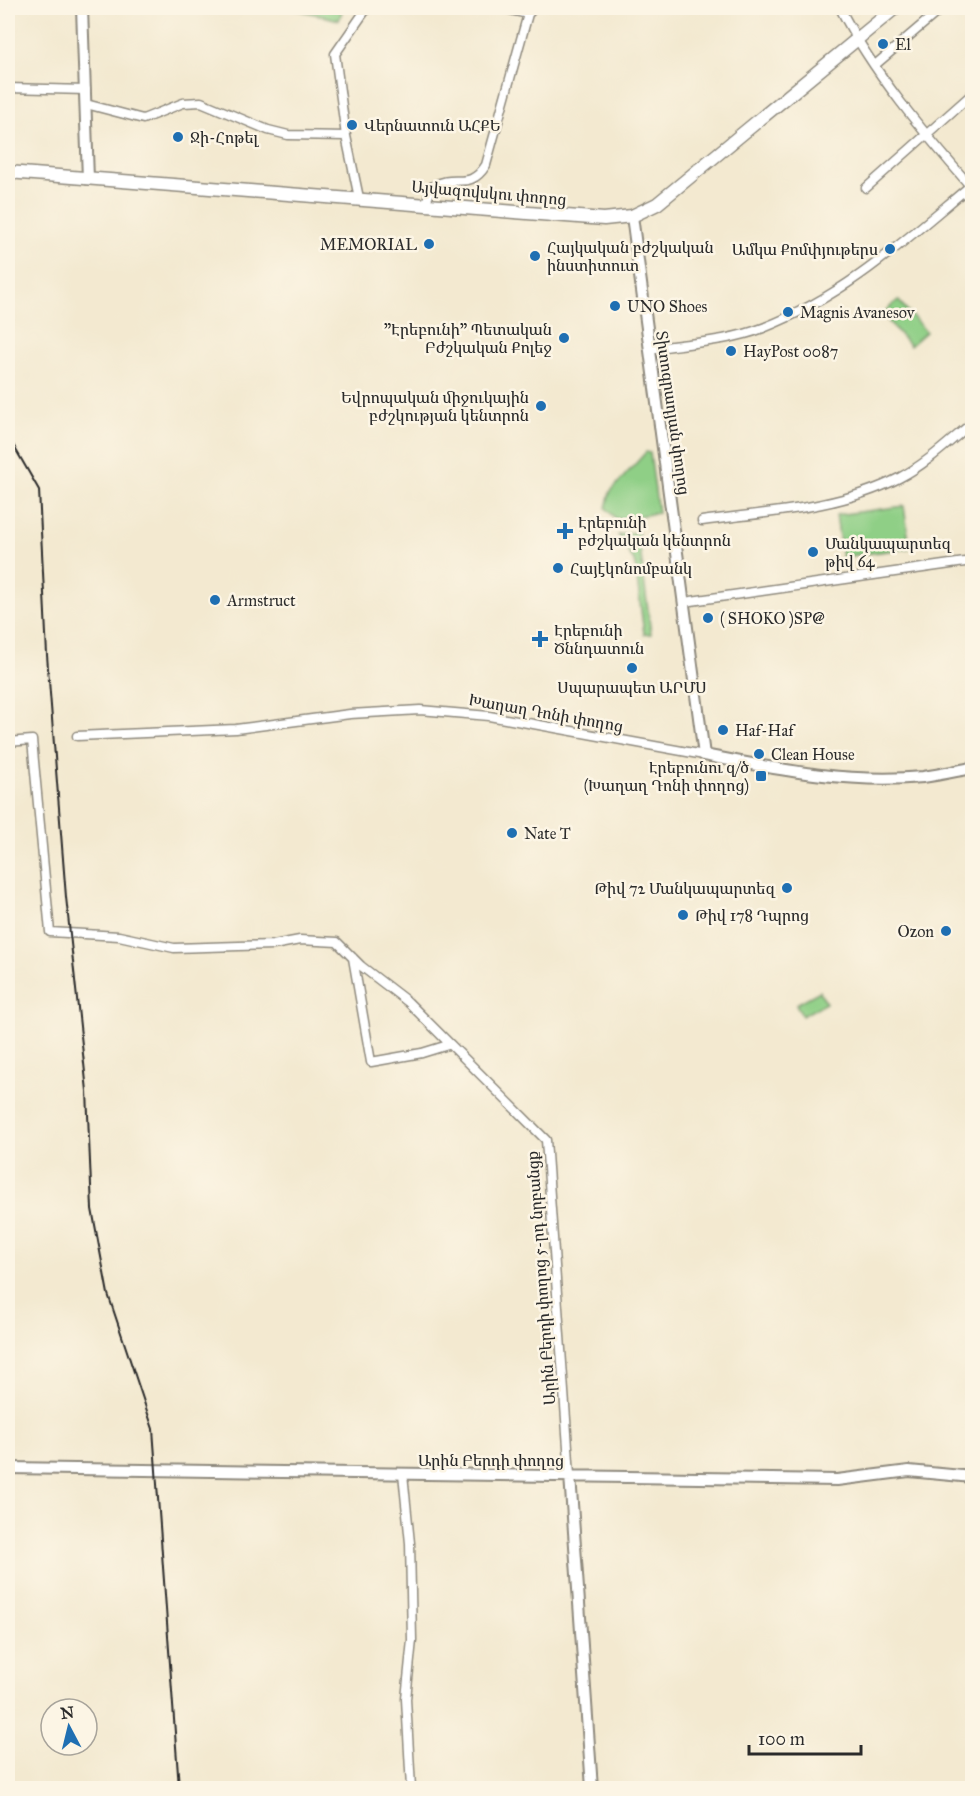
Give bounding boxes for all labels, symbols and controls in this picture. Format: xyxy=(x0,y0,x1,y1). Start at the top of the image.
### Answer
place label: El xyxy=(895,35,911,54)
marker: El xyxy=(876,37,890,51)
place label: Վերնատուն ԱՀՔԵ xyxy=(364,116,500,135)
marker: Վերնատուն ԱՀՔԵ xyxy=(345,118,359,132)
place label: Ջի-Հոթել xyxy=(190,128,259,147)
marker: Ջի-Հոթել xyxy=(171,130,185,144)
street label: Այվազովսկու փողոց xyxy=(411,177,567,209)
place label: MEMORIAL xyxy=(320,235,417,254)
marker: MEMORIAL xyxy=(422,237,436,251)
place label: Հայկական բժշկական ինստիտուտ xyxy=(547,238,714,275)
place label: Ամկա Քոմփյութերս xyxy=(732,240,878,259)
marker: Ամկա Քոմփյութերս xyxy=(883,242,897,256)
marker: Հայկական բժշկական ինստիտուտ xyxy=(528,249,542,263)
place label: UNO Shoes xyxy=(627,297,708,316)
marker: UNO Shoes xyxy=(608,299,622,313)
place label: Magnis Avanesov xyxy=(800,303,916,323)
marker: Magnis Avanesov xyxy=(781,305,795,319)
place label: "Էրեբունի" Պետական Բժշկական Քոլեջ xyxy=(384,320,552,357)
street label: Տիտոգրադյան փողոց xyxy=(652,330,694,496)
marker: "Էրեբունի" Պետական Բժշկական Քոլեջ xyxy=(557,331,571,345)
place label: HayPost 0087 xyxy=(743,342,838,361)
marker: HayPost 0087 xyxy=(724,344,738,358)
place label: Եվրոպական միջուկային բժշկության կենտրոն xyxy=(341,388,529,425)
marker: Եվրոպական միջուկային բժշկության կենտրոն xyxy=(534,399,548,413)
place label: Էրեբունի բժշկական կենտրոն xyxy=(578,513,731,550)
marker: Էրեբունի բժշկական կենտրոն xyxy=(556,522,574,540)
place label: Մանկապարտեզ թիվ 64 xyxy=(825,534,951,571)
marker: Մանկապարտեզ թիվ 64 xyxy=(806,545,820,559)
place label: Հայէկոնոմբանկ xyxy=(570,559,692,578)
marker: Հայէկոնոմբանկ xyxy=(551,561,565,575)
place label: Armstruct xyxy=(226,591,296,610)
marker: Armstruct xyxy=(208,593,222,607)
place label: ( SHOKO )SP@ xyxy=(720,609,824,629)
marker: ( SHOKO )SP@ xyxy=(701,611,715,625)
place label: Էրեբունի Ծննդատուն xyxy=(554,621,644,658)
marker: Էրեբունի Ծննդատուն xyxy=(531,630,549,648)
marker: Սպարապետ ԱՐՄՍ xyxy=(625,661,639,675)
place label: Սպարապետ ԱՐՄՍ xyxy=(557,678,707,697)
street label: Խաղաղ Դոնի փողոց xyxy=(467,690,625,736)
place label: Haf-Haf xyxy=(735,721,796,740)
marker: Haf-Haf xyxy=(716,723,730,737)
place label: Clean House xyxy=(771,745,855,764)
marker: Clean House xyxy=(752,747,766,761)
place label: Էրեբունու զ/ծ (Խաղաղ Դոնի փողոց) xyxy=(584,758,749,796)
marker: Էրեբունու զ/ծ (Խաղաղ Դոնի փողոց) xyxy=(754,769,768,783)
place label: Nate T xyxy=(524,824,571,843)
marker: Nate T xyxy=(505,826,519,840)
place label: Թիվ 72 Մանկապարտեզ xyxy=(594,879,775,898)
marker: Թիվ 72 Մանկապարտեզ xyxy=(780,881,794,895)
place label: Թիվ 178 Դպրոց xyxy=(695,906,809,925)
marker: Թիվ 178 Դպրոց xyxy=(676,908,690,922)
place label: Ozon xyxy=(898,922,934,941)
marker: Ozon xyxy=(939,924,953,938)
street label: Արին Բերդի փողոց 5-րդ նրբանցք xyxy=(523,1150,559,1406)
street label: Արին Բերդի փողոց xyxy=(418,1451,564,1470)
north arrow xyxy=(39,1697,99,1757)
text: N xyxy=(59,1702,76,1723)
scale bar xyxy=(749,1718,862,1756)
text: 100 m xyxy=(758,1728,805,1750)

